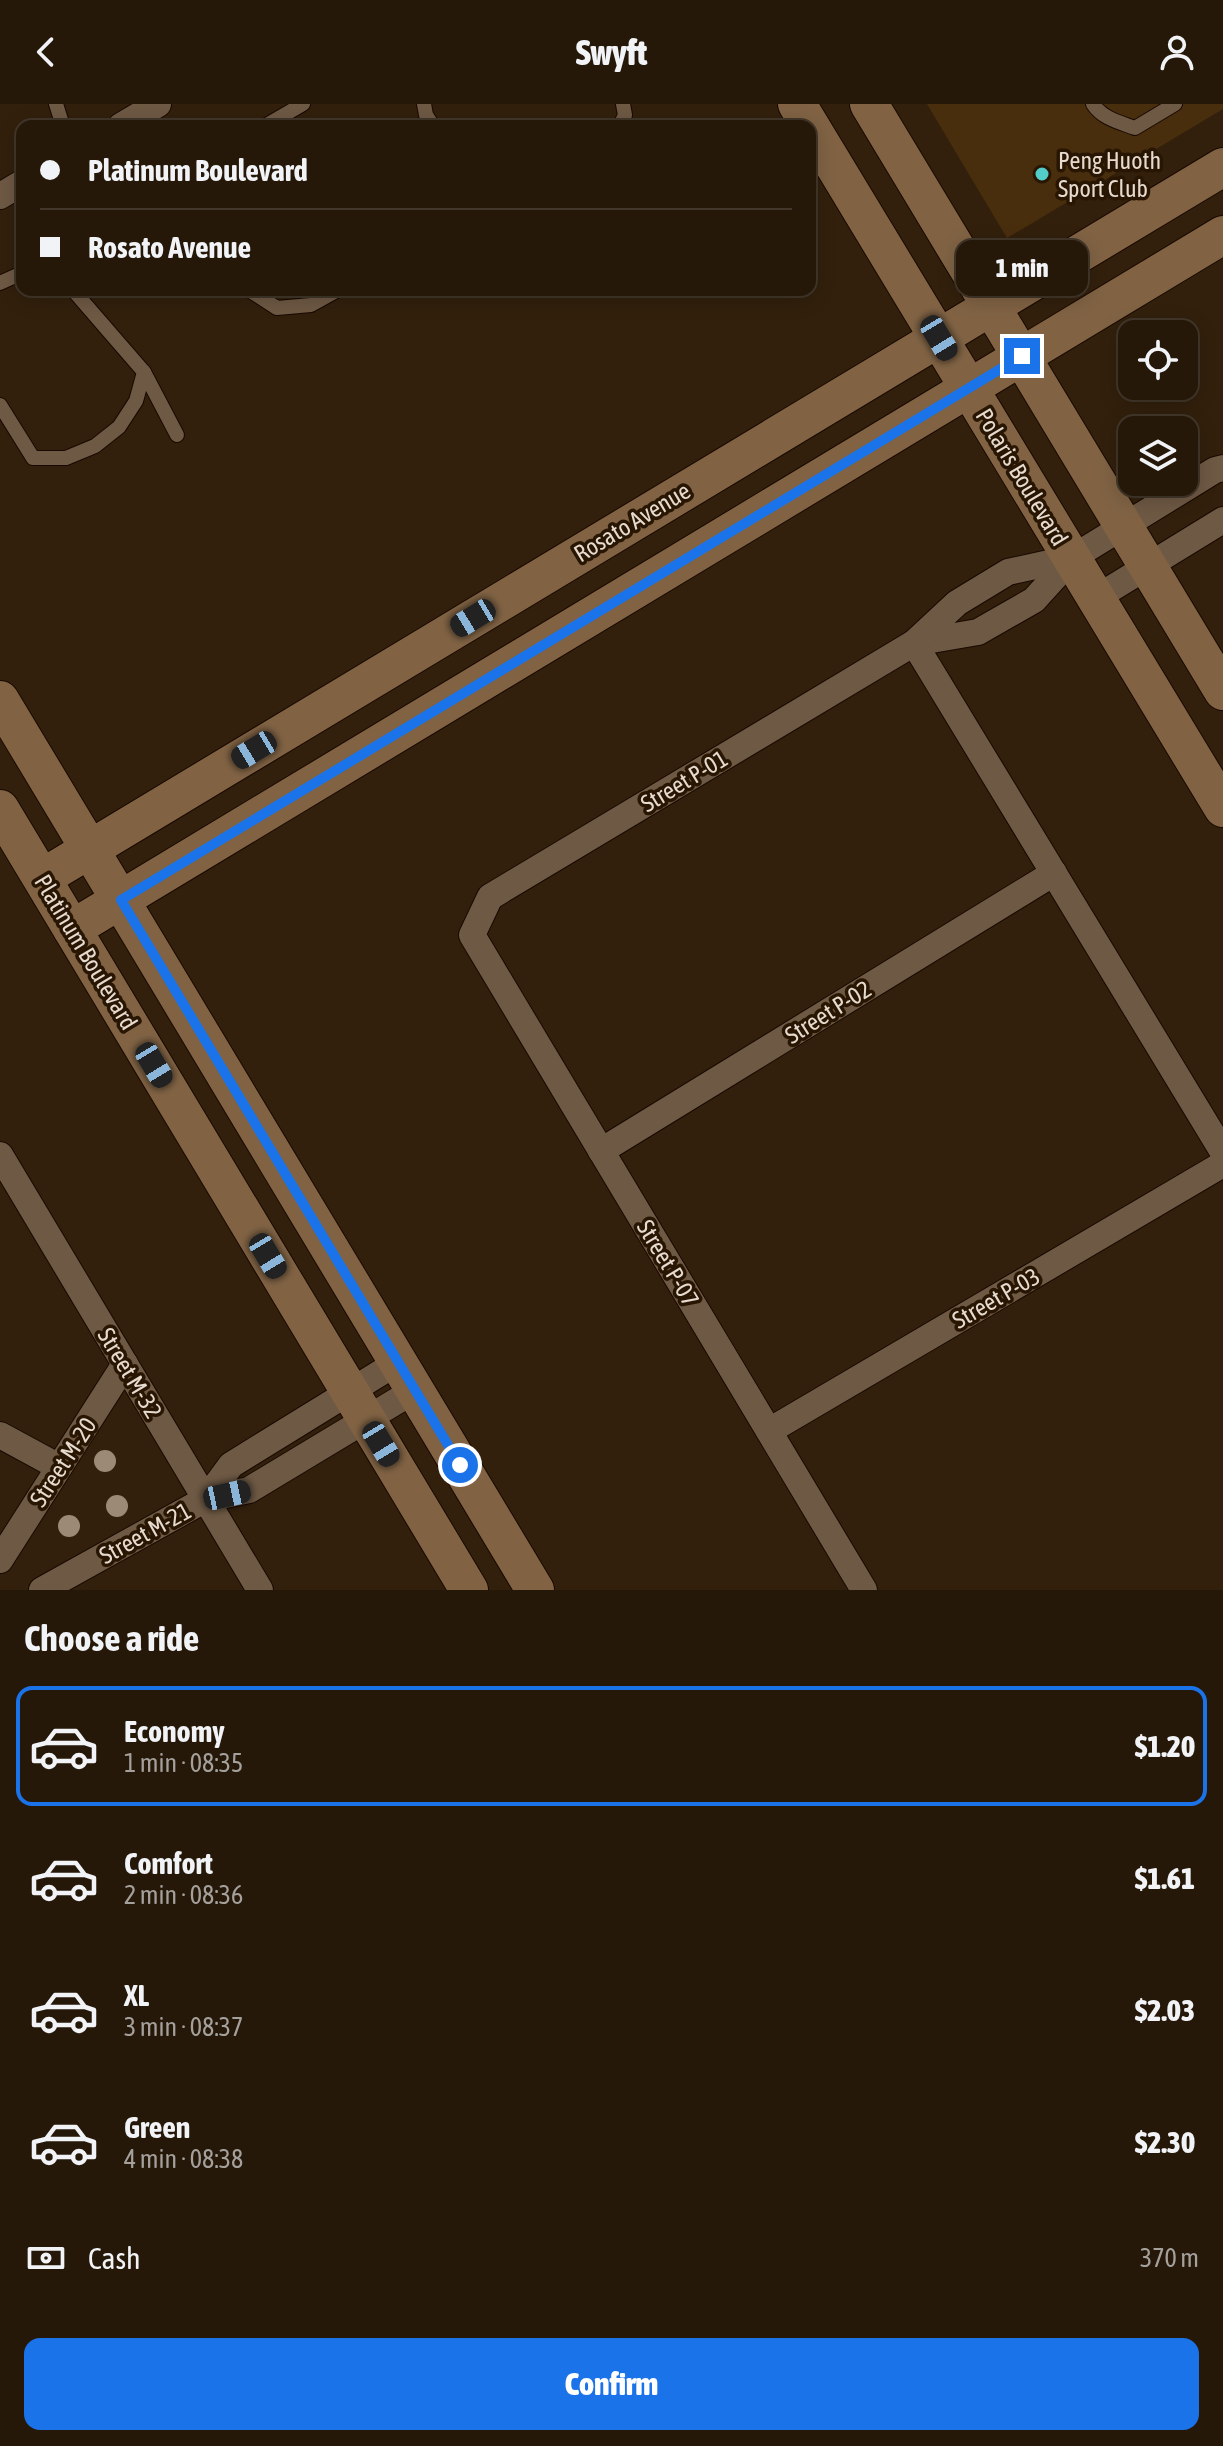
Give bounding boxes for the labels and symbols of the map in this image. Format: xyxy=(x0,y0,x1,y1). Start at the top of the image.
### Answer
place label: Peng Huoth Sport Club xyxy=(1058,147,1161,202)
marker: Peng Huoth Sport Club xyxy=(1033,165,1051,183)
callout: 1 min xyxy=(956,240,1088,296)
car xyxy=(916,311,962,365)
route end xyxy=(1004,338,1040,374)
street label: Polaris Boulevard xyxy=(971,404,1073,550)
street label: Rosato Avenue xyxy=(569,477,695,567)
car xyxy=(446,595,500,641)
car xyxy=(227,727,281,773)
street label: Street P-01 xyxy=(636,745,732,817)
street label: Platinum Boulevard xyxy=(29,870,143,1034)
street label: Street P-02 xyxy=(780,975,876,1049)
car xyxy=(131,1038,177,1092)
street label: Street P-07 xyxy=(632,1215,704,1311)
car xyxy=(245,1229,291,1283)
street label: Street P-03 xyxy=(948,1262,1044,1334)
street label: Street M-32 xyxy=(93,1323,167,1423)
street label: Street M-20 xyxy=(24,1412,102,1512)
car xyxy=(358,1417,404,1471)
route start xyxy=(442,1447,478,1483)
car xyxy=(201,1478,253,1512)
street label: Street M-21 xyxy=(94,1497,196,1569)

